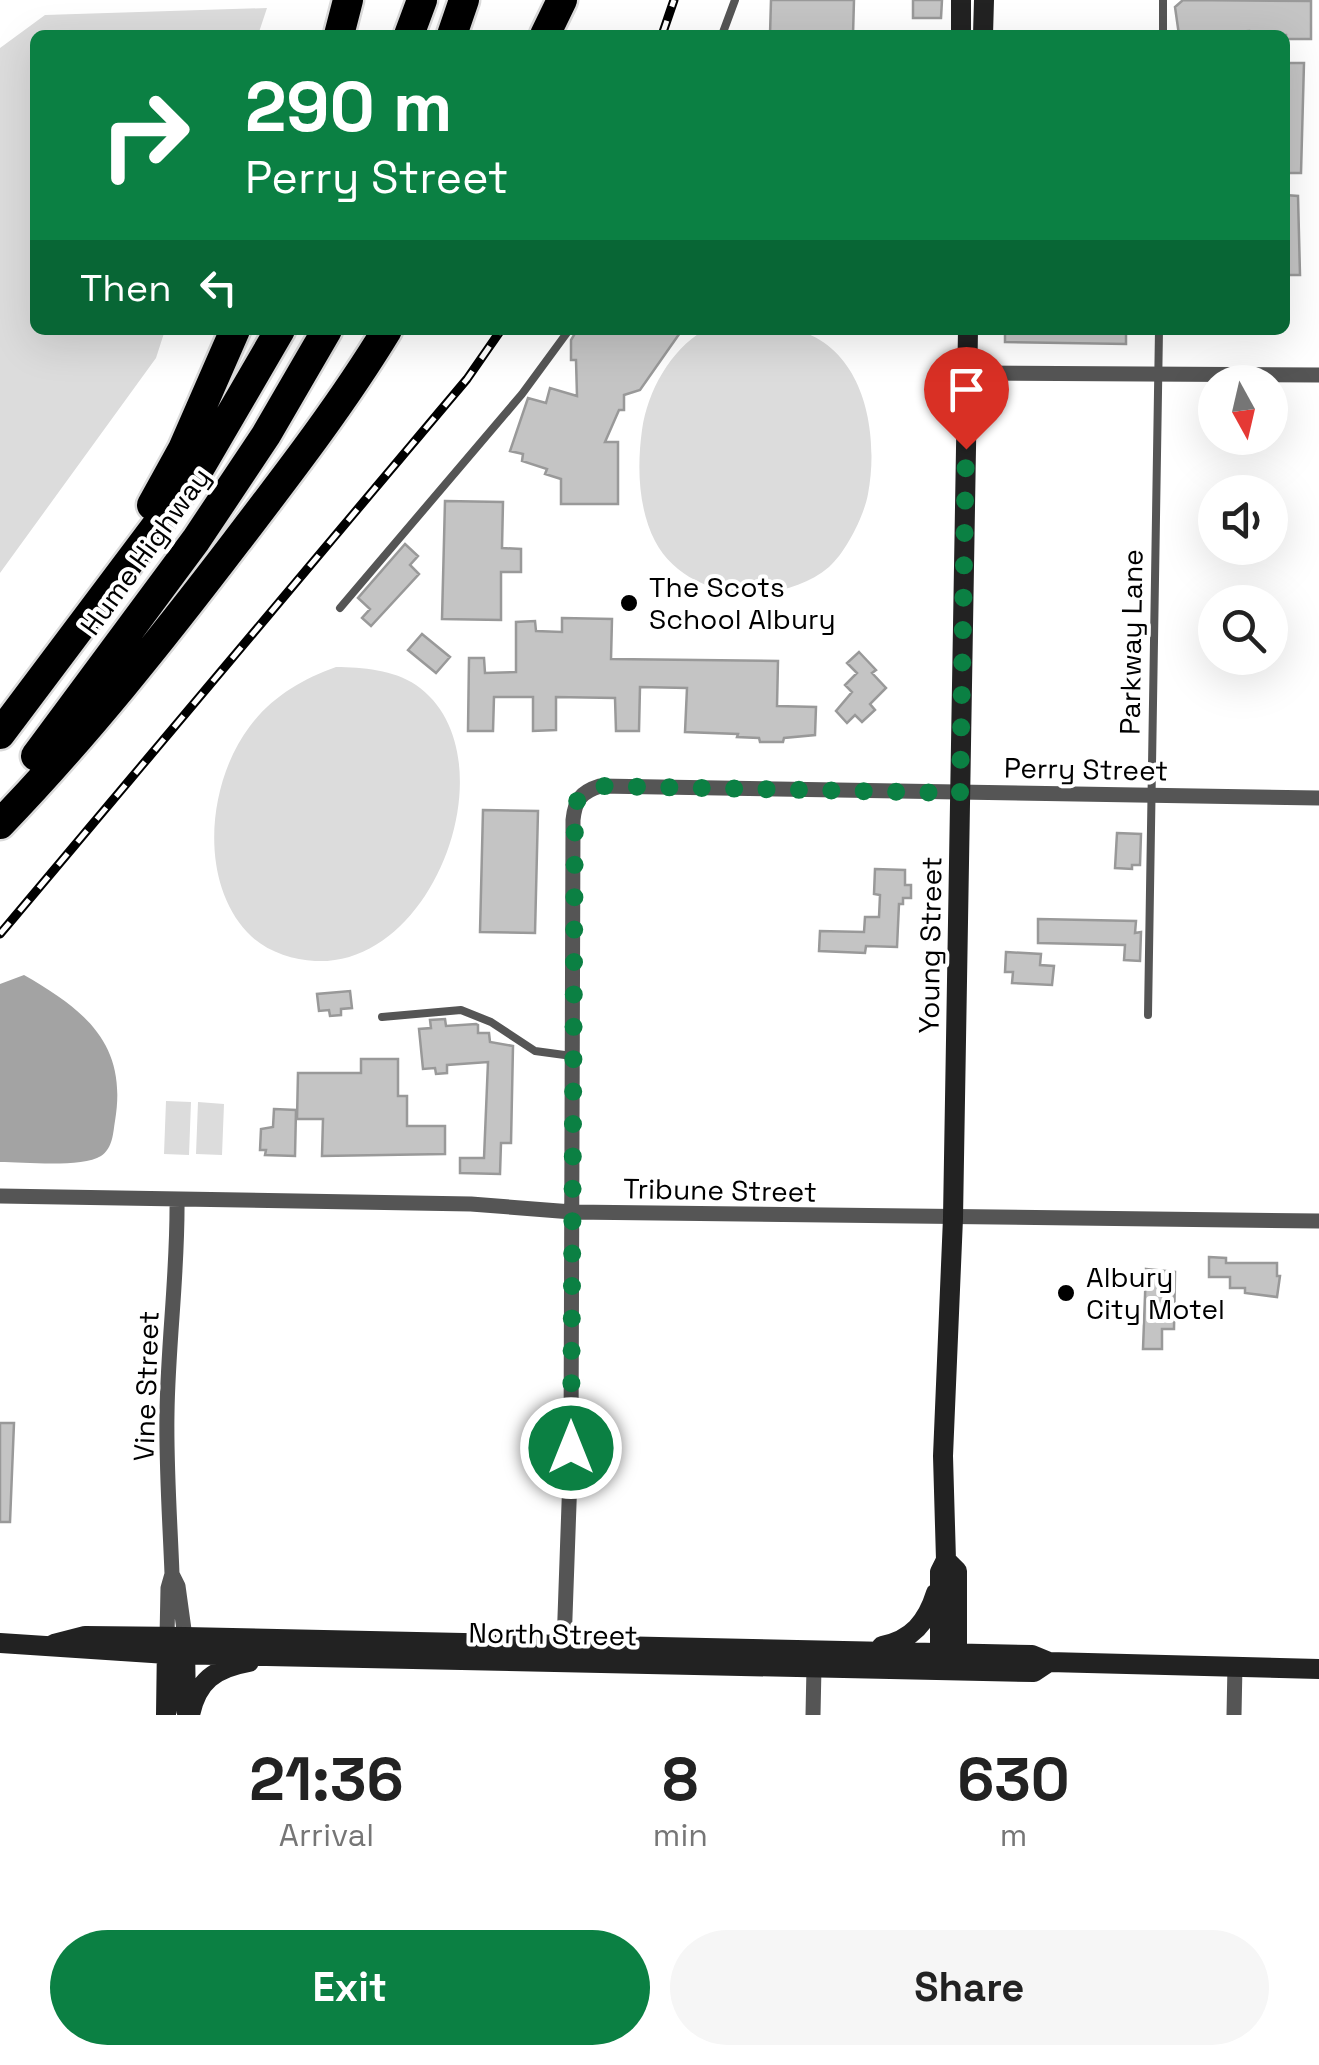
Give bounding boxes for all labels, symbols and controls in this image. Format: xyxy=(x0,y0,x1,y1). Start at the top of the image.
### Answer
text: 290 m xyxy=(245,62,452,151)
icon: right xyxy=(80,70,210,200)
text: Perry Street xyxy=(245,149,509,206)
icon: left xyxy=(191,260,246,315)
text: Then xyxy=(80,264,171,312)
pin xyxy=(924,347,1009,450)
icon: arrive xyxy=(939,362,994,417)
north arrow xyxy=(1198,365,1288,455)
map controls xyxy=(1198,365,1288,675)
street label: Hume Highway xyxy=(72,460,218,642)
button: sound xyxy=(1198,475,1288,565)
street label: Parkway Lane xyxy=(1111,549,1151,735)
place label: The Scots School Albury xyxy=(649,569,836,637)
button: search xyxy=(1198,585,1288,675)
marker: The Scots School Albury xyxy=(618,592,640,614)
street label: Perry Street xyxy=(1004,750,1168,788)
street label: Young Street xyxy=(910,856,950,1034)
street label: Tribune Street xyxy=(623,1170,817,1210)
place label: Albury City Motel xyxy=(1086,1259,1225,1327)
marker: Albury City Motel xyxy=(1055,1282,1077,1304)
street label: Vine Street xyxy=(125,1310,167,1462)
position arrow xyxy=(519,1396,623,1500)
street label: North Street xyxy=(468,1615,638,1653)
text: 21:36 xyxy=(249,1741,404,1818)
text: 8 xyxy=(662,1741,698,1818)
text: 630 xyxy=(957,1741,1070,1818)
text: Arrival xyxy=(279,1815,374,1855)
text: min xyxy=(653,1815,708,1855)
text: m xyxy=(1000,1815,1027,1855)
button: Exit xyxy=(50,1930,650,2045)
button: Share xyxy=(670,1930,1269,2045)

